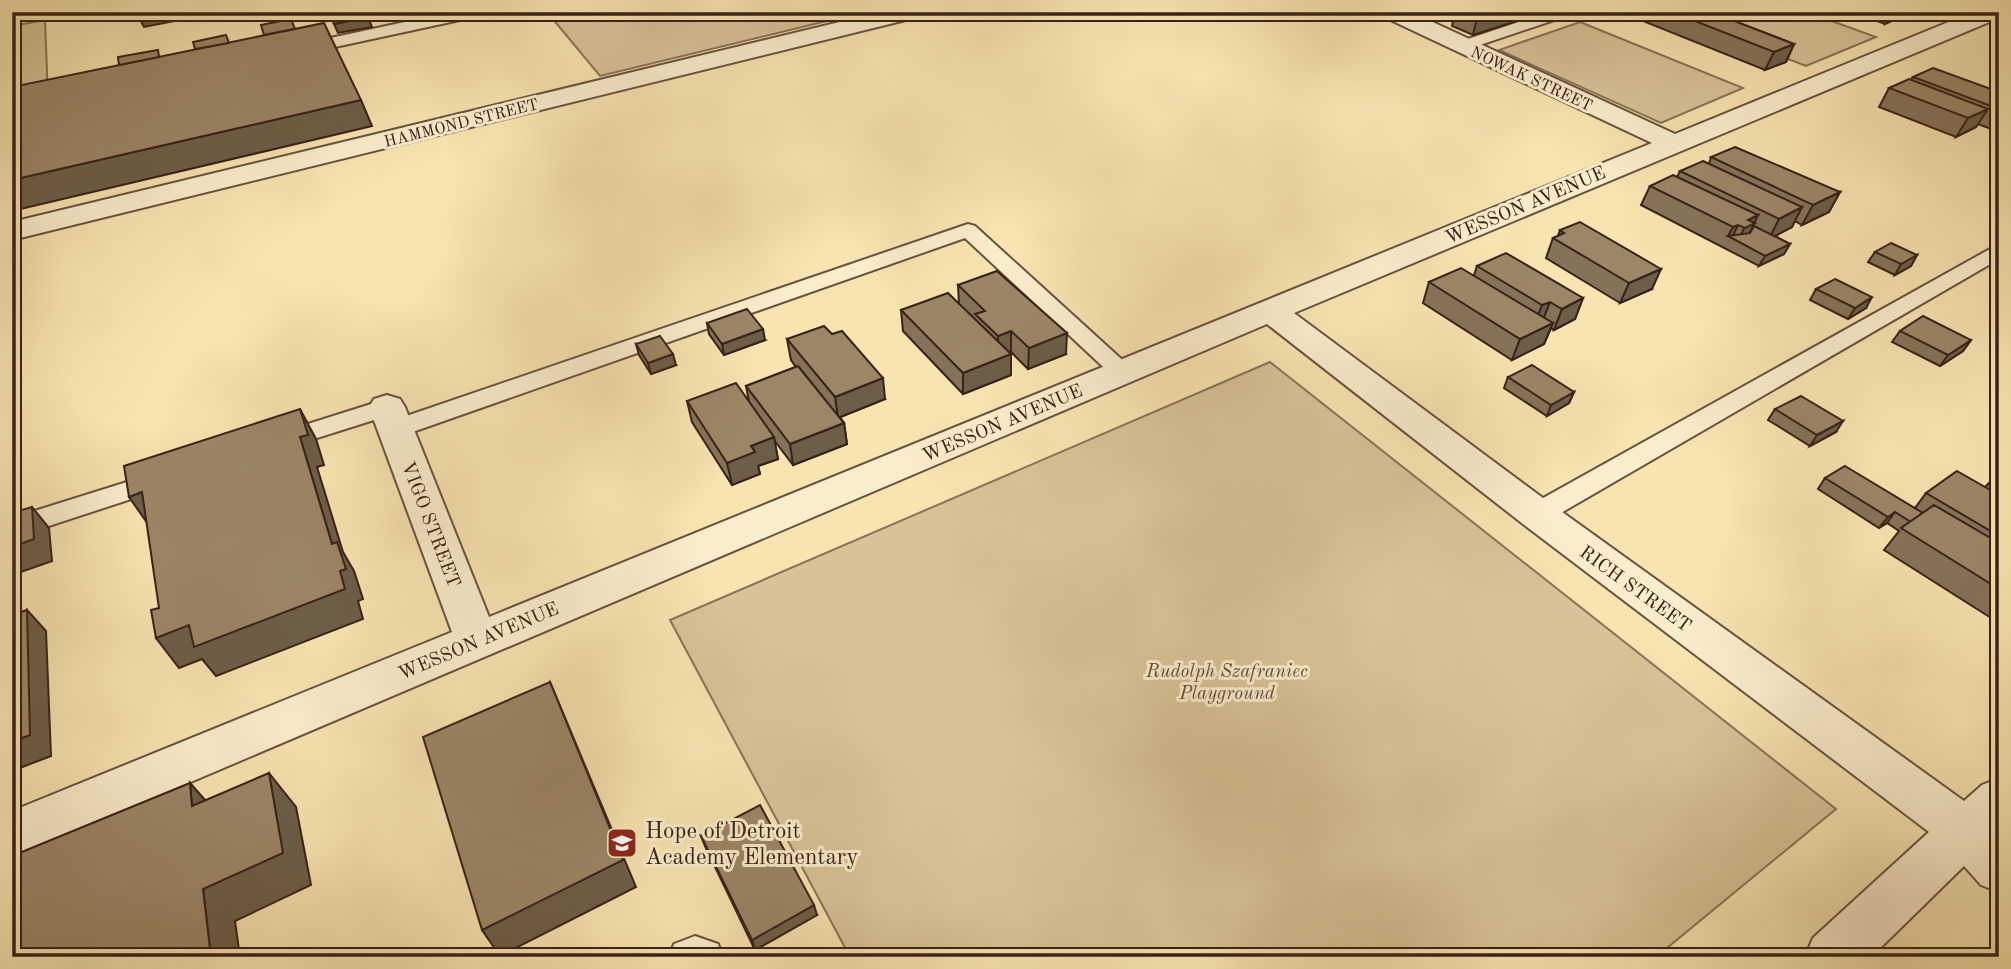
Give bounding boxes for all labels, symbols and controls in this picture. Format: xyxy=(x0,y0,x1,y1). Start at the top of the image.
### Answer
street label: NOWAK STREET xyxy=(1468,45,1594,115)
street label: HAMMOND STREET xyxy=(383,97,540,151)
street label: WESSON AVENUE xyxy=(1443,164,1609,249)
street label: WESSON AVENUE xyxy=(920,382,1086,467)
street label: VIGO STREET xyxy=(397,459,462,590)
street label: RICH STREET xyxy=(1575,543,1694,637)
street label: WESSON AVENUE xyxy=(396,600,562,685)
park label: Rudolph Szafraniec Playground xyxy=(1145,663,1308,704)
place label: Hope of Detroit Academy Elementary xyxy=(645,820,858,869)
school or university icon: Hope of Detroit Academy Elementary xyxy=(605,826,639,860)

